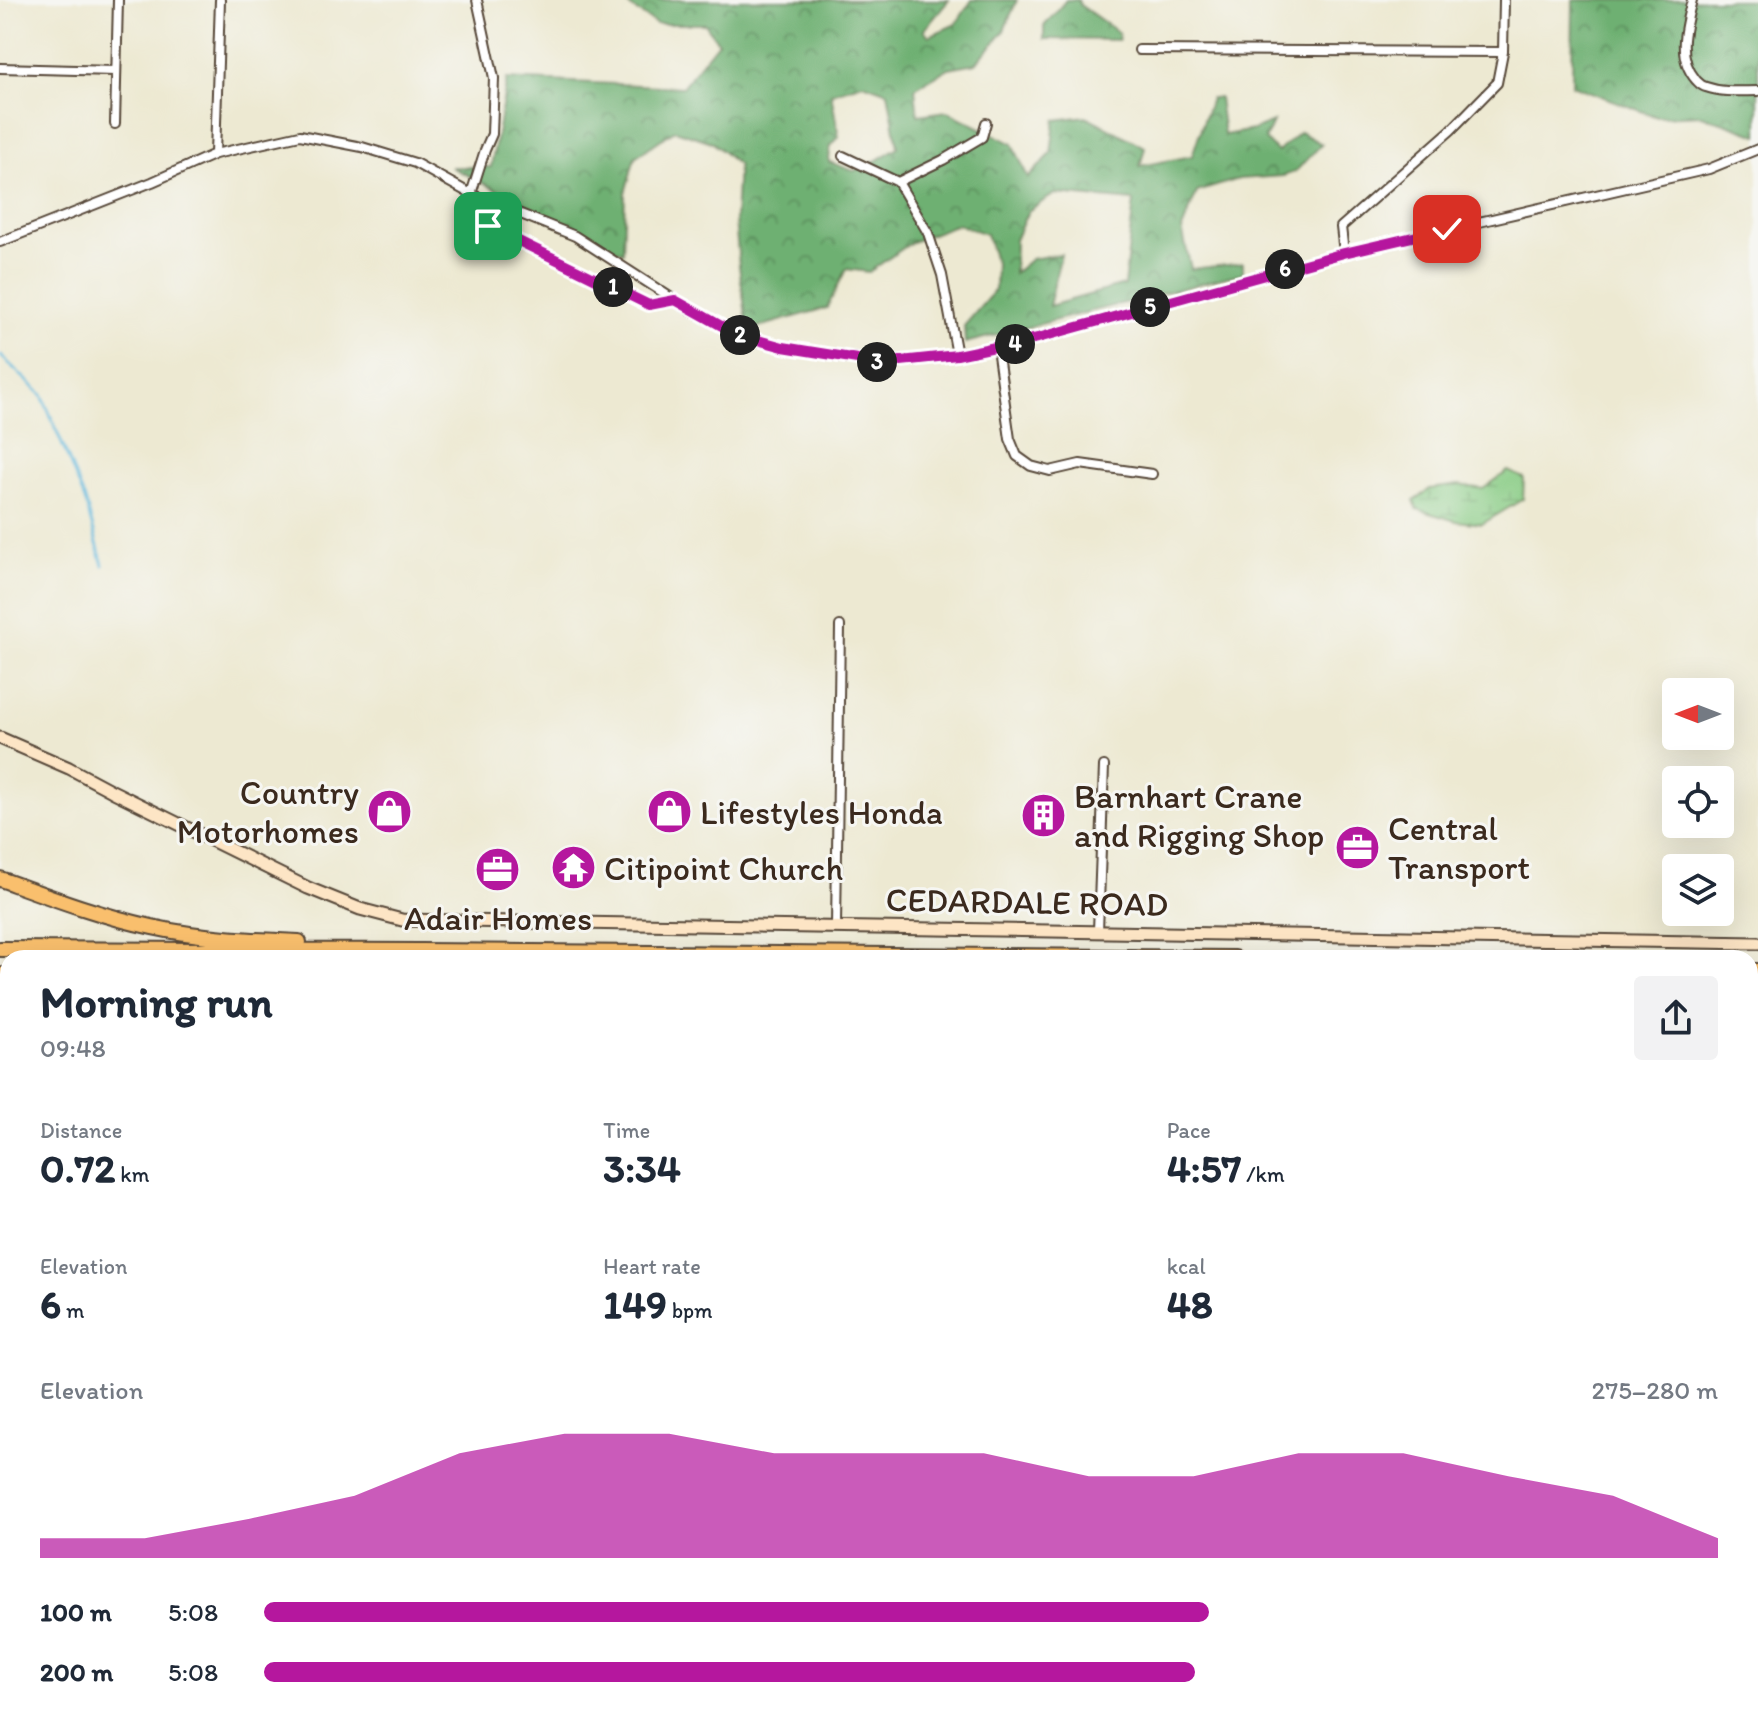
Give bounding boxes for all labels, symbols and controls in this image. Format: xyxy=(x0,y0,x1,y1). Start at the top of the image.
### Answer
pin xyxy=(454,192,522,260)
pin xyxy=(1413,195,1481,263)
icon: arrive xyxy=(466,204,510,248)
icon: check xyxy=(1425,207,1469,251)
pin: 6 xyxy=(1265,249,1305,289)
text: 6 xyxy=(1279,255,1291,282)
pin: 1 xyxy=(593,267,633,307)
text: 1 xyxy=(608,273,618,300)
pin: 5 xyxy=(1130,287,1170,327)
text: 5 xyxy=(1144,293,1156,320)
pin: 2 xyxy=(720,315,760,355)
text: 2 xyxy=(734,321,746,348)
pin: 4 xyxy=(995,324,1035,364)
text: 4 xyxy=(1008,330,1022,357)
pin: 3 xyxy=(857,342,897,382)
text: 3 xyxy=(871,348,883,375)
north arrow xyxy=(1662,678,1734,750)
map controls xyxy=(1662,678,1734,926)
button: locate xyxy=(1662,766,1734,838)
place label: Country Motorhomes xyxy=(177,772,359,852)
place label: Barnhart Crane and Rigging Shop xyxy=(1074,776,1324,856)
shop icon: Country Motorhomes xyxy=(366,788,414,836)
shop icon: Lifestyles Honda xyxy=(645,788,693,836)
place label: Lifestyles Honda xyxy=(700,792,943,833)
building icon: Barnhart Crane and Rigging Shop xyxy=(1019,792,1067,840)
place label: Central Transport xyxy=(1388,808,1530,888)
office icon: Central Transport xyxy=(1333,824,1381,872)
temple icon: Citipoint Church xyxy=(549,844,597,892)
office icon: Adair Homes xyxy=(474,846,522,894)
place label: Citipoint Church xyxy=(604,848,843,889)
button: layers xyxy=(1662,854,1734,926)
street label: CEDARDALE ROAD xyxy=(885,879,1169,925)
place label: Adair Homes xyxy=(404,898,592,939)
text: Morning run xyxy=(40,975,273,1028)
button: share xyxy=(1634,976,1718,1060)
text: 09:48 xyxy=(40,1032,106,1064)
text: Distance xyxy=(40,1117,122,1144)
text: Time xyxy=(603,1117,650,1144)
text: Pace xyxy=(1167,1117,1211,1144)
text: 0.72 xyxy=(40,1144,115,1192)
text: 3:34 xyxy=(603,1144,681,1192)
text: 4:57 xyxy=(1167,1144,1241,1192)
text: km xyxy=(115,1161,149,1188)
text: /km xyxy=(1241,1161,1285,1188)
text: Elevation xyxy=(40,1253,127,1280)
text: Heart rate xyxy=(603,1253,701,1280)
text: kcal xyxy=(1167,1253,1206,1280)
text: 6 xyxy=(40,1280,61,1328)
text: 149 xyxy=(603,1280,667,1328)
text: 48 xyxy=(1167,1280,1213,1328)
text: m xyxy=(61,1297,85,1324)
text: bpm xyxy=(667,1297,713,1324)
text: Elevation xyxy=(40,1374,143,1406)
text: 275–280 m xyxy=(1592,1374,1718,1406)
text: 100 m xyxy=(40,1596,112,1628)
text: 5:08 xyxy=(168,1596,218,1628)
text: 200 m xyxy=(40,1656,113,1688)
text: 5:08 xyxy=(168,1656,218,1688)

